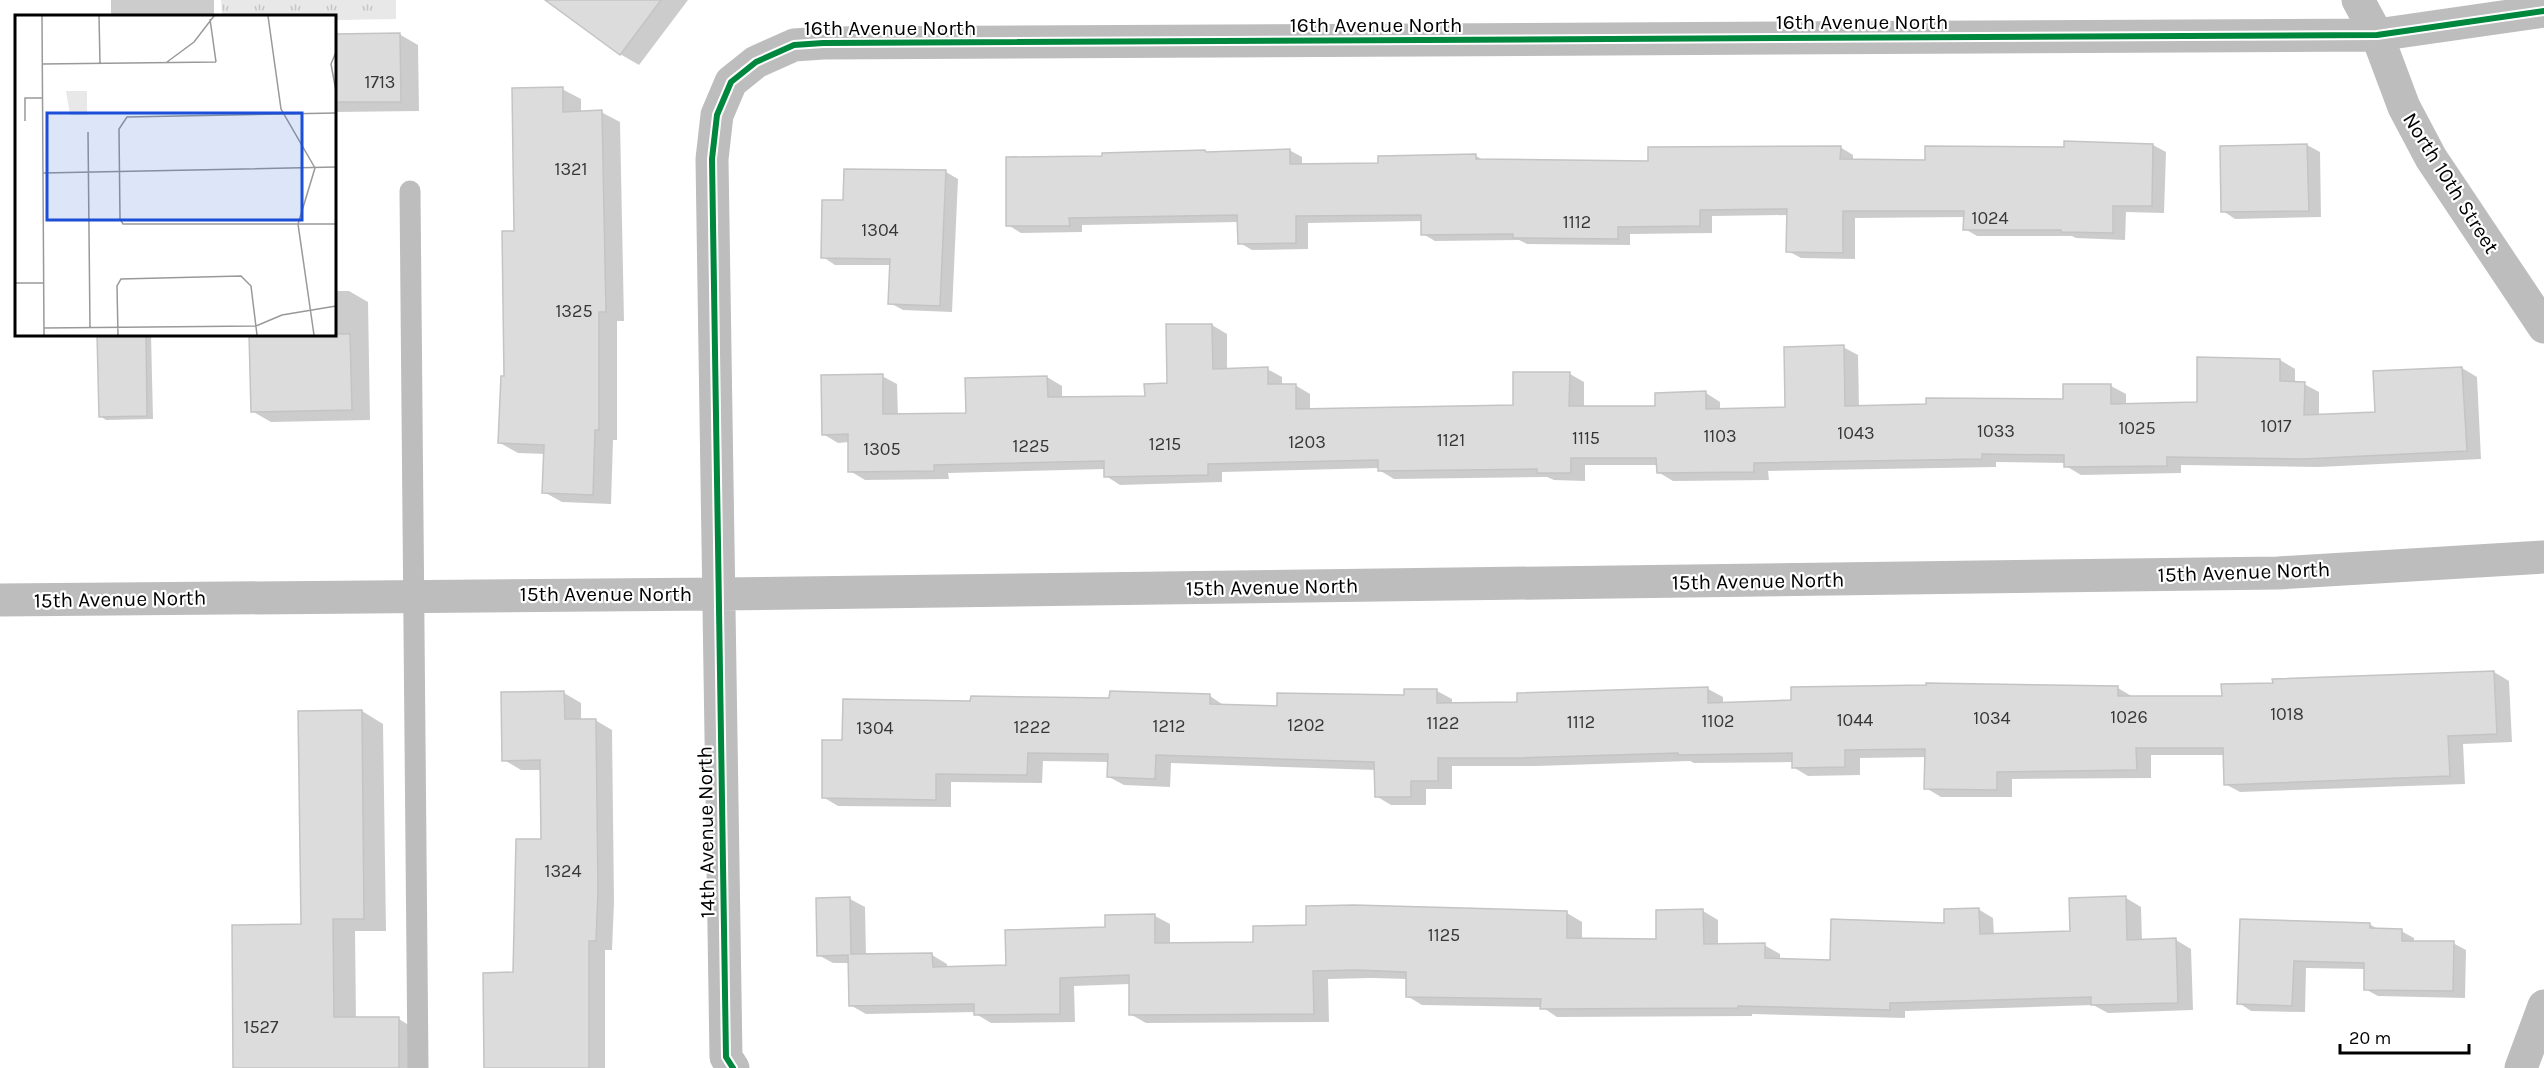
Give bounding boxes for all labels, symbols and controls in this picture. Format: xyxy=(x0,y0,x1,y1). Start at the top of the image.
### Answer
street label: 16th Avenue North xyxy=(1776,10,1948,34)
street label: 16th Avenue North xyxy=(1290,13,1462,37)
inset map xyxy=(15,15,336,336)
street label: 16th Avenue North xyxy=(804,16,976,40)
house number: 1713 xyxy=(365,71,395,93)
street label: North 10th Street xyxy=(2398,108,2504,258)
house number: 1321 xyxy=(555,158,587,180)
house number: 1024 xyxy=(1971,207,2009,229)
house number: 1112 xyxy=(1563,211,1591,233)
house number: 1304 xyxy=(861,219,899,241)
house number: 1325 xyxy=(555,300,593,322)
house number: 1017 xyxy=(2260,415,2292,437)
house number: 1025 xyxy=(2118,417,2156,439)
house number: 1033 xyxy=(1977,420,2015,442)
house number: 1043 xyxy=(1837,422,1875,444)
house number: 1103 xyxy=(1703,425,1737,447)
house number: 1115 xyxy=(1572,427,1600,449)
house number: 1121 xyxy=(1437,429,1465,451)
house number: 1203 xyxy=(1288,431,1326,453)
house number: 1215 xyxy=(1149,433,1181,455)
house number: 1225 xyxy=(1013,435,1049,457)
house number: 1305 xyxy=(863,438,901,460)
street label: 15th Avenue North xyxy=(2157,557,2331,587)
street label: 15th Avenue North xyxy=(1672,567,1844,595)
street label: 15th Avenue North xyxy=(1186,573,1358,601)
street label: 15th Avenue North xyxy=(520,582,692,606)
street label: 15th Avenue North xyxy=(34,585,206,613)
house number: 1018 xyxy=(2270,703,2304,725)
house number: 1026 xyxy=(2110,706,2148,728)
house number: 1034 xyxy=(1973,707,2011,729)
house number: 1044 xyxy=(1837,709,1873,731)
house number: 1102 xyxy=(1701,710,1735,732)
house number: 1112 xyxy=(1567,711,1595,733)
house number: 1122 xyxy=(1427,712,1459,734)
house number: 1202 xyxy=(1287,714,1325,736)
house number: 1212 xyxy=(1153,715,1185,737)
house number: 1222 xyxy=(1013,716,1051,738)
house number: 1304 xyxy=(856,717,894,739)
street label: 14th Avenue North xyxy=(692,746,720,918)
house number: 1324 xyxy=(544,860,582,882)
house number: 1125 xyxy=(1428,924,1460,946)
house number: 1527 xyxy=(244,1016,279,1038)
scale bar xyxy=(2340,1017,2469,1055)
text: 20 m xyxy=(2349,1027,2391,1049)

